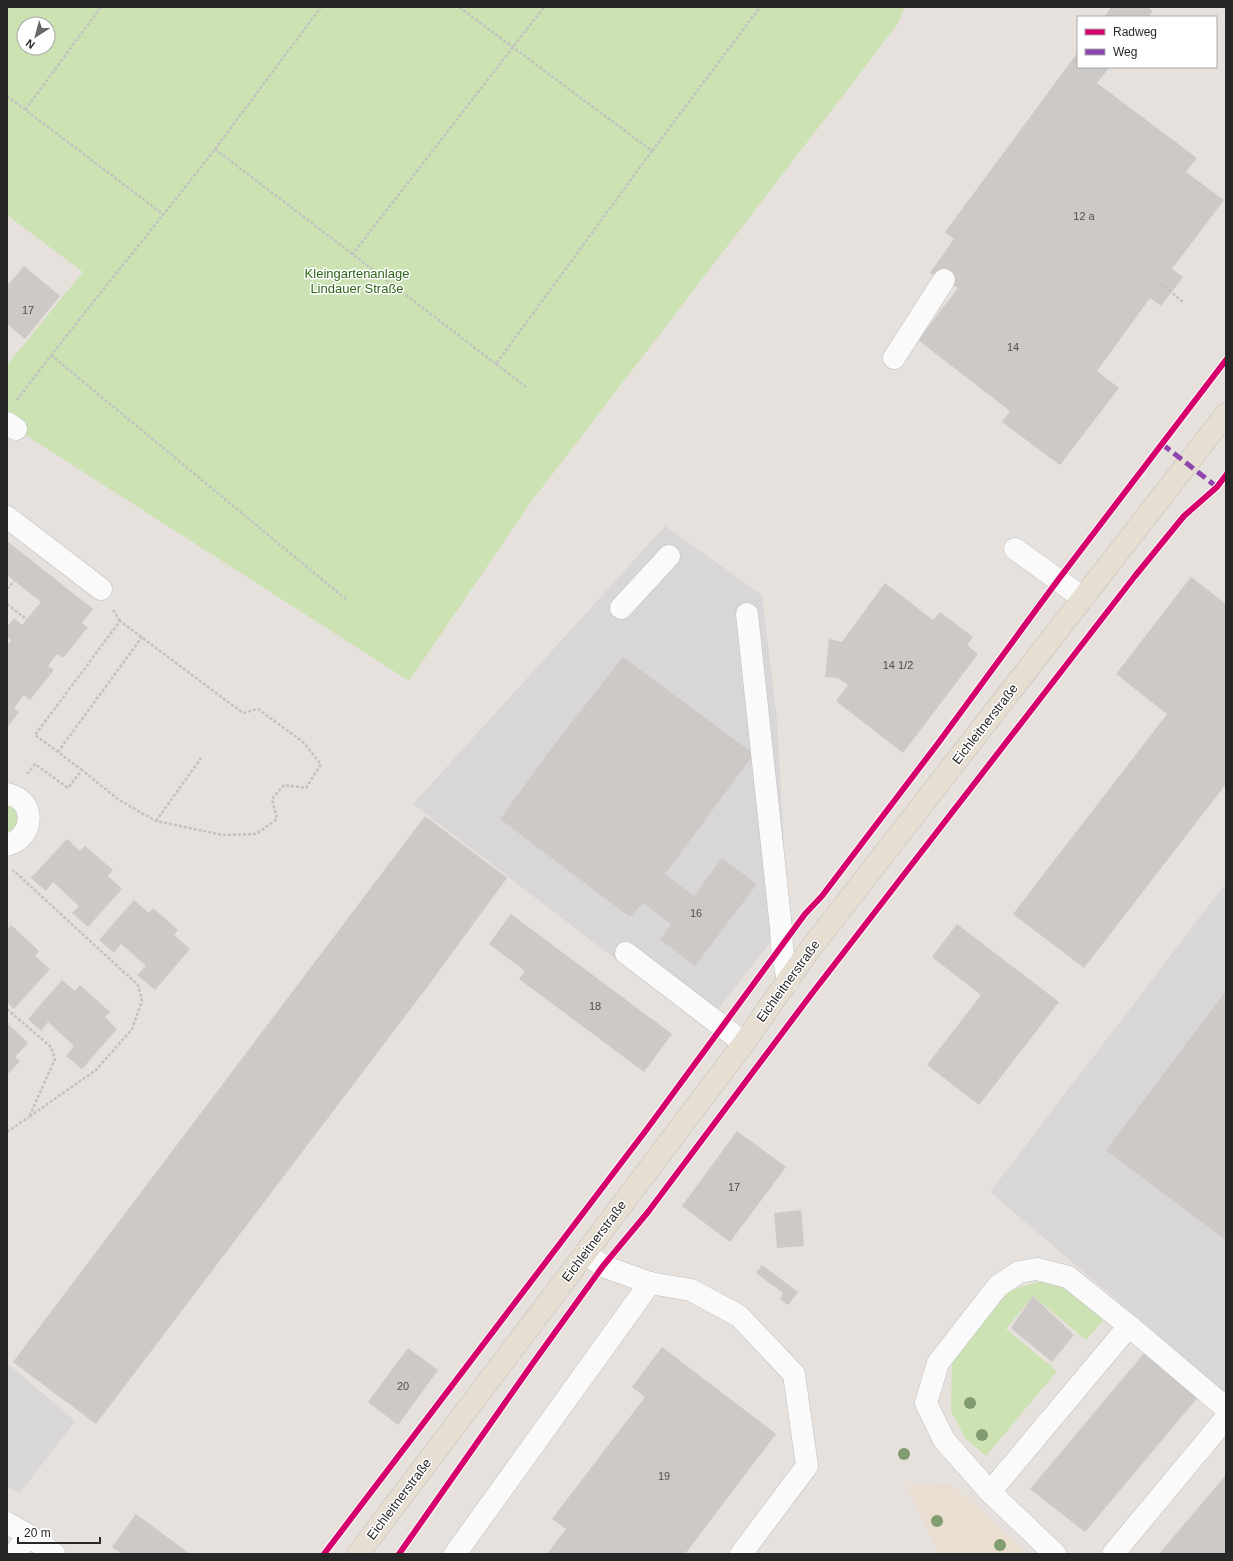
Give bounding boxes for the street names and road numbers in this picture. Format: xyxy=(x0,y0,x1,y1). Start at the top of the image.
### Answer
street label: Eichleitnerstraße xyxy=(949,681,1021,767)
street label: Eichleitnerstraße xyxy=(753,937,823,1025)
street label: Eichleitnerstraße xyxy=(559,1198,629,1284)
street label: Eichleitnerstraße xyxy=(364,1456,434,1542)

